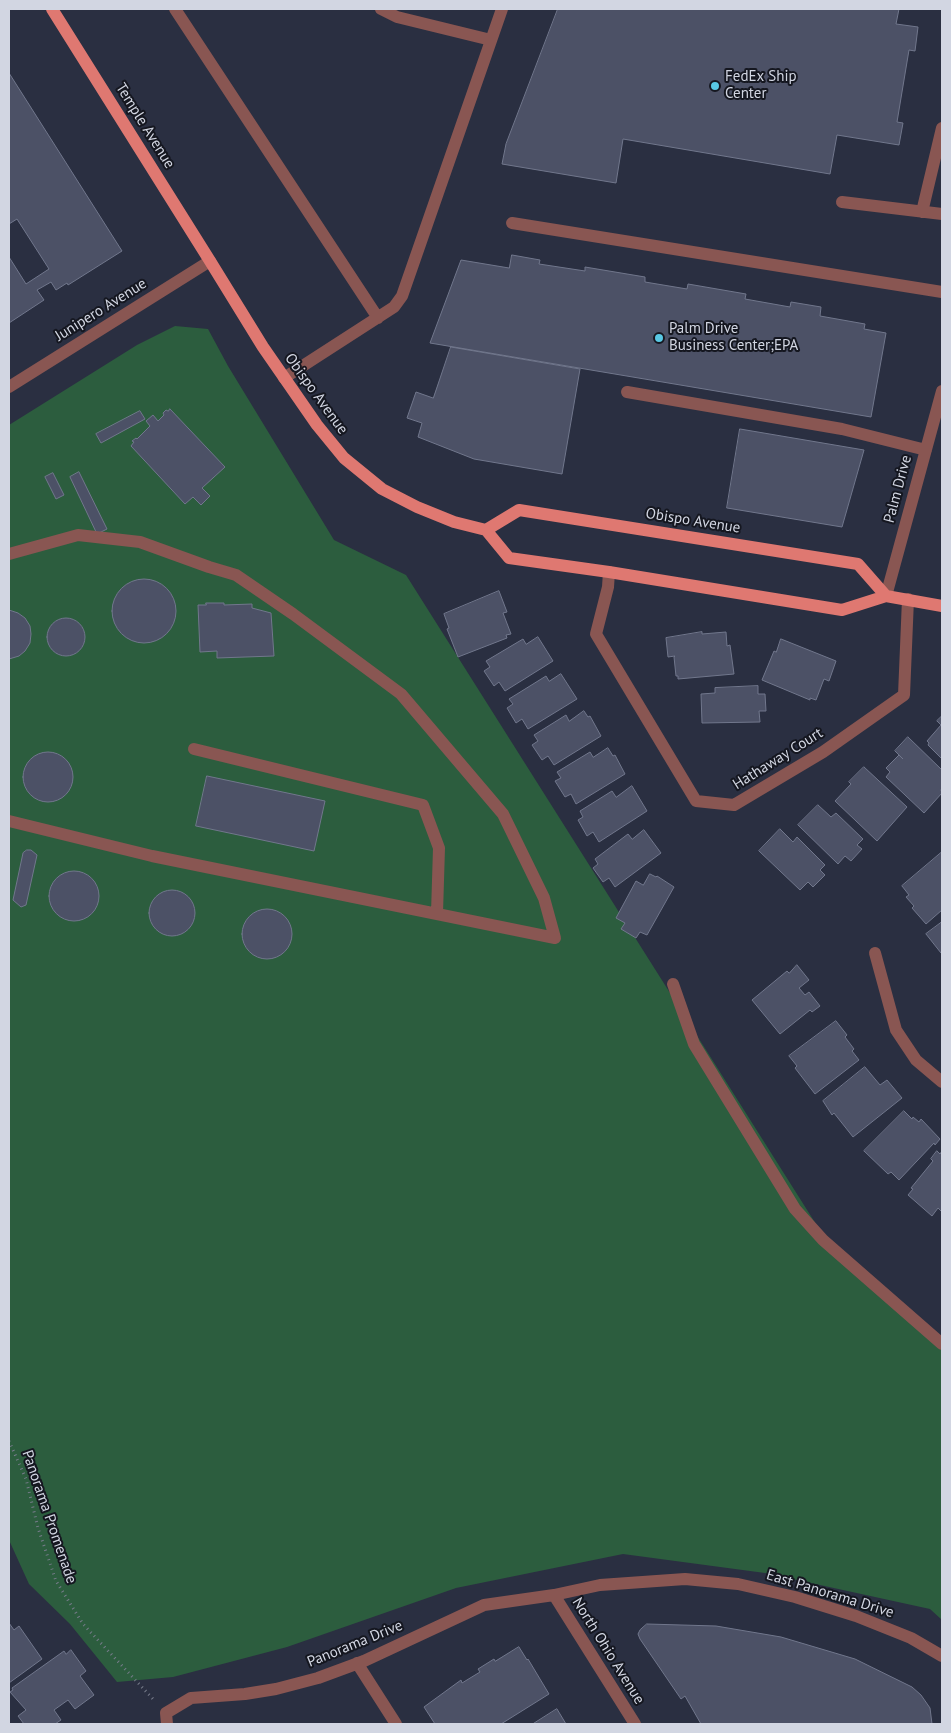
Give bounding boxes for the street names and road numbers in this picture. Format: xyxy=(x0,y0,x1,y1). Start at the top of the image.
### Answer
street label: Temple Avenue xyxy=(112,80,178,172)
street label: Junipero Avenue xyxy=(52,275,150,345)
street label: Obispo Avenue xyxy=(281,350,351,438)
street label: Palm Drive xyxy=(880,453,916,525)
street label: Obispo Avenue xyxy=(644,505,742,537)
street label: Hathaway Court xyxy=(730,724,826,794)
street label: Panorama Promenade xyxy=(18,1448,80,1586)
street label: East Panorama Drive xyxy=(764,1566,896,1622)
street label: North Ohio Avenue xyxy=(568,1594,648,1708)
street label: Panorama Drive xyxy=(305,1617,405,1671)

